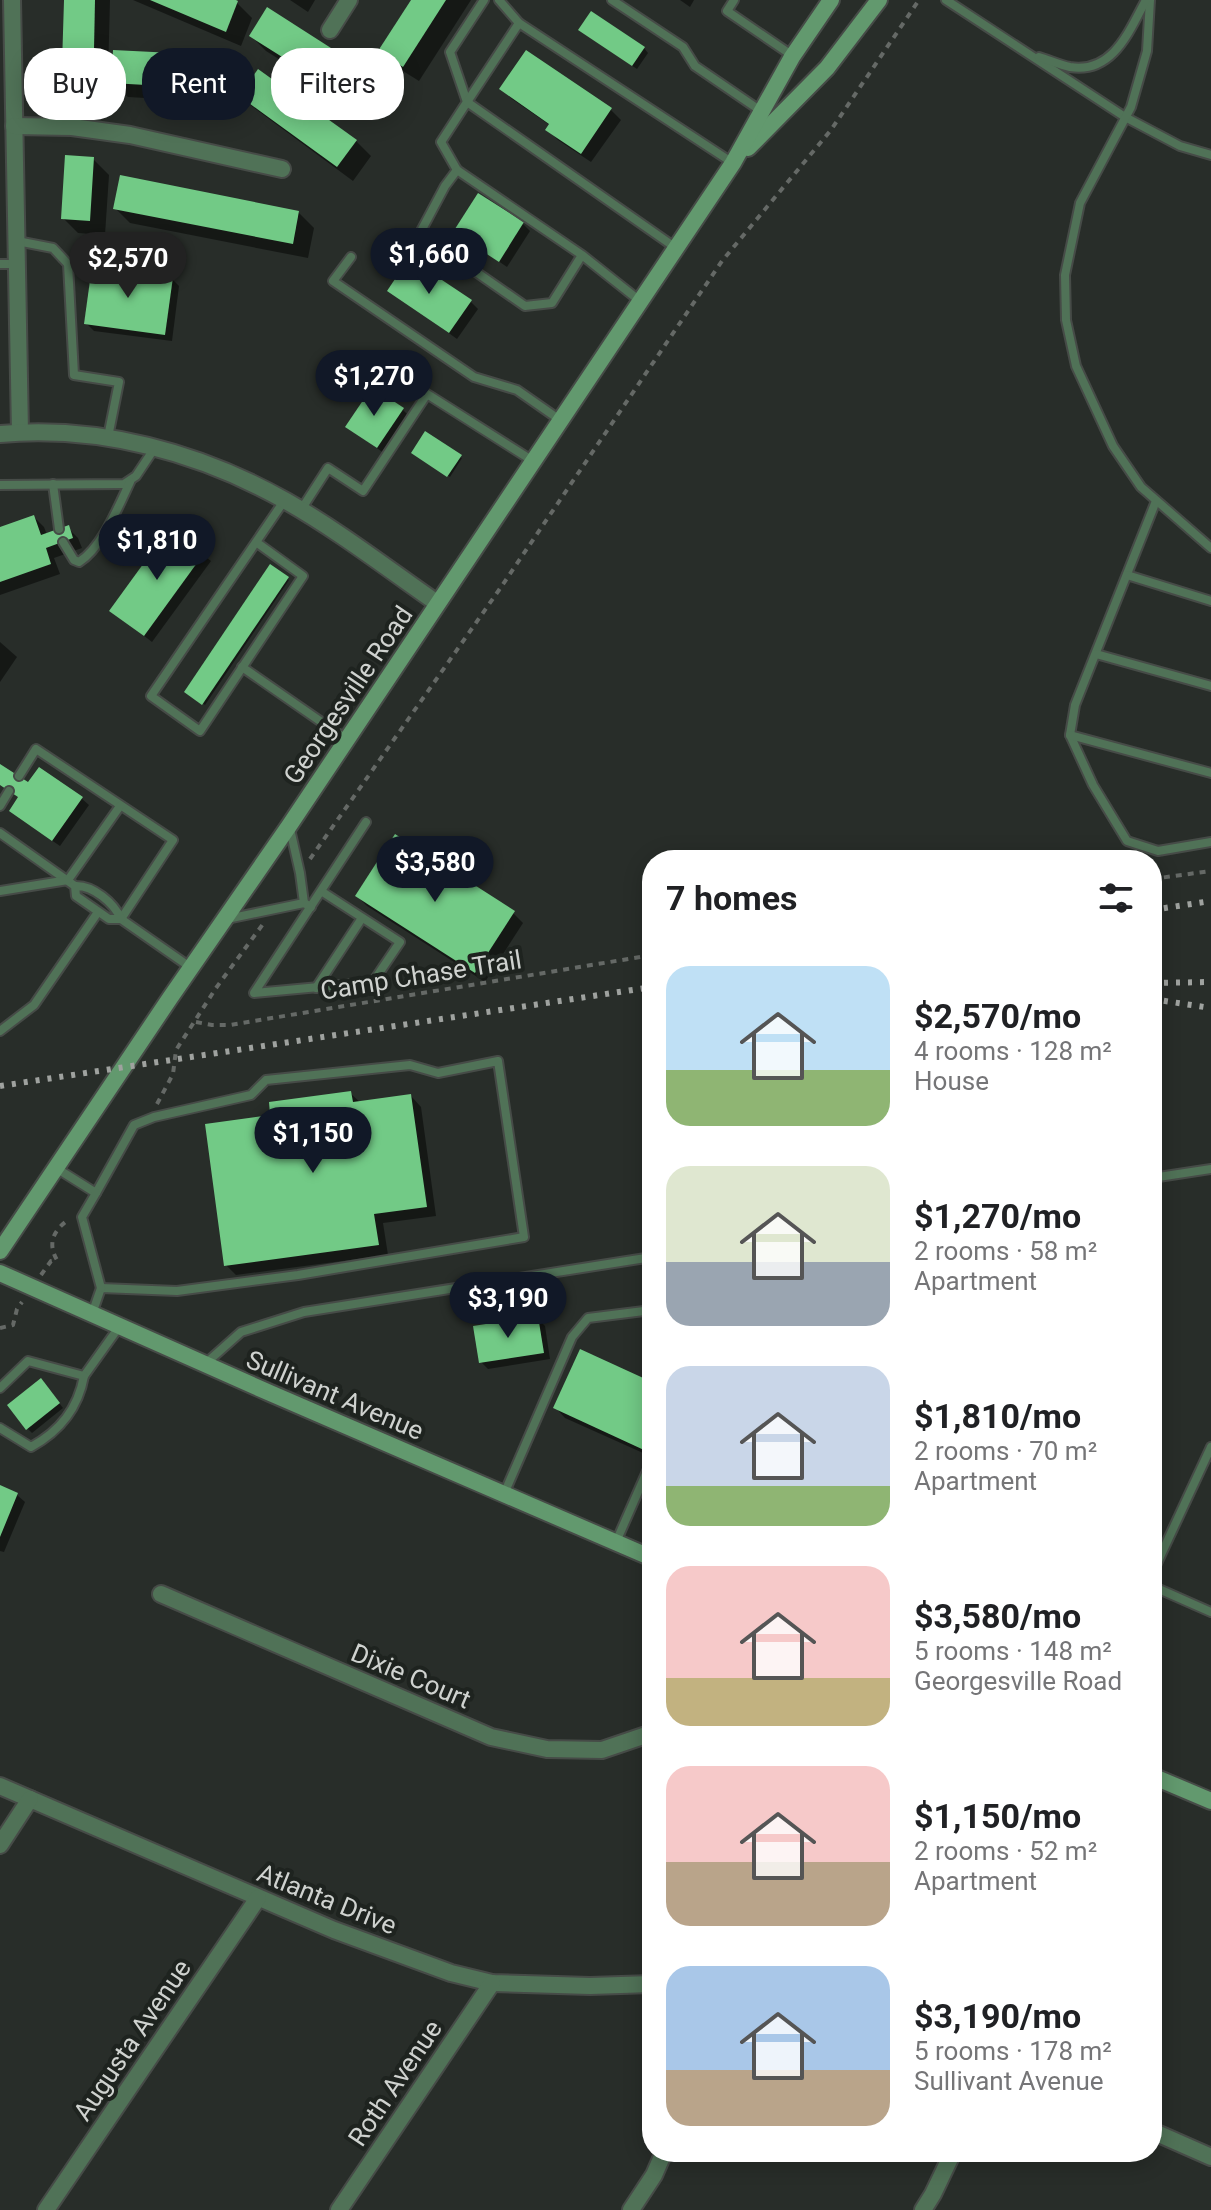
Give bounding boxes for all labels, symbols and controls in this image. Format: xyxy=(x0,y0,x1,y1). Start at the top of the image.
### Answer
chip: Buy xyxy=(24,48,126,120)
chip: Rent xyxy=(142,48,255,120)
chip: Filters xyxy=(271,48,404,120)
pin: $1,660 xyxy=(364,228,494,296)
pin: $2,570 xyxy=(63,232,193,300)
text: $1,660 xyxy=(389,239,469,269)
text: $2,570 xyxy=(88,243,168,273)
pin: $1,270 xyxy=(309,350,439,418)
text: $1,270 xyxy=(334,361,414,391)
pin: $1,810 xyxy=(92,514,222,582)
text: $1,810 xyxy=(117,525,197,555)
street label: Georgesville Road xyxy=(277,600,419,790)
pin: $3,580 xyxy=(370,836,500,904)
text: $3,580 xyxy=(395,847,475,877)
icon: filters xyxy=(1094,876,1138,920)
text: 7 homes xyxy=(666,878,797,918)
street label: Camp Chase Trail xyxy=(318,944,524,1006)
text: $2,570/mo xyxy=(914,996,1081,1036)
icon: home xyxy=(730,998,826,1094)
text: 4 rooms · 128 m² xyxy=(914,1036,1112,1066)
text: House xyxy=(914,1066,989,1096)
pin: $1,150 xyxy=(248,1107,378,1175)
text: $1,150 xyxy=(273,1118,353,1148)
text: $1,270/mo xyxy=(914,1196,1081,1236)
icon: home xyxy=(730,1198,826,1294)
text: 2 rooms · 58 m² xyxy=(914,1236,1097,1266)
text: Apartment xyxy=(914,1266,1037,1296)
pin: $3,190 xyxy=(443,1272,573,1340)
text: $3,190 xyxy=(468,1283,548,1313)
street label: Sullivant Avenue xyxy=(242,1344,428,1446)
text: $1,810/mo xyxy=(914,1396,1081,1436)
icon: home xyxy=(730,1398,826,1494)
text: 2 rooms · 70 m² xyxy=(914,1436,1097,1466)
text: Apartment xyxy=(914,1466,1037,1496)
text: $3,580/mo xyxy=(914,1596,1081,1636)
icon: home xyxy=(730,1598,826,1694)
text: 5 rooms · 148 m² xyxy=(914,1636,1112,1666)
street label: Dixie Court xyxy=(347,1637,475,1715)
text: Georgesville Road xyxy=(914,1666,1122,1696)
text: $1,150/mo xyxy=(914,1796,1081,1836)
icon: home xyxy=(730,1798,826,1894)
text: 2 rooms · 52 m² xyxy=(914,1836,1097,1866)
street label: Atlanta Drive xyxy=(253,1857,401,1941)
text: Apartment xyxy=(914,1866,1037,1896)
street label: Augusta Avenue xyxy=(67,1954,197,2126)
text: $3,190/mo xyxy=(914,1996,1081,2036)
icon: home xyxy=(730,1998,826,2094)
street label: Roth Avenue xyxy=(342,2014,448,2152)
text: 5 rooms · 178 m² xyxy=(914,2036,1112,2066)
text: Sullivant Avenue xyxy=(914,2066,1104,2096)

